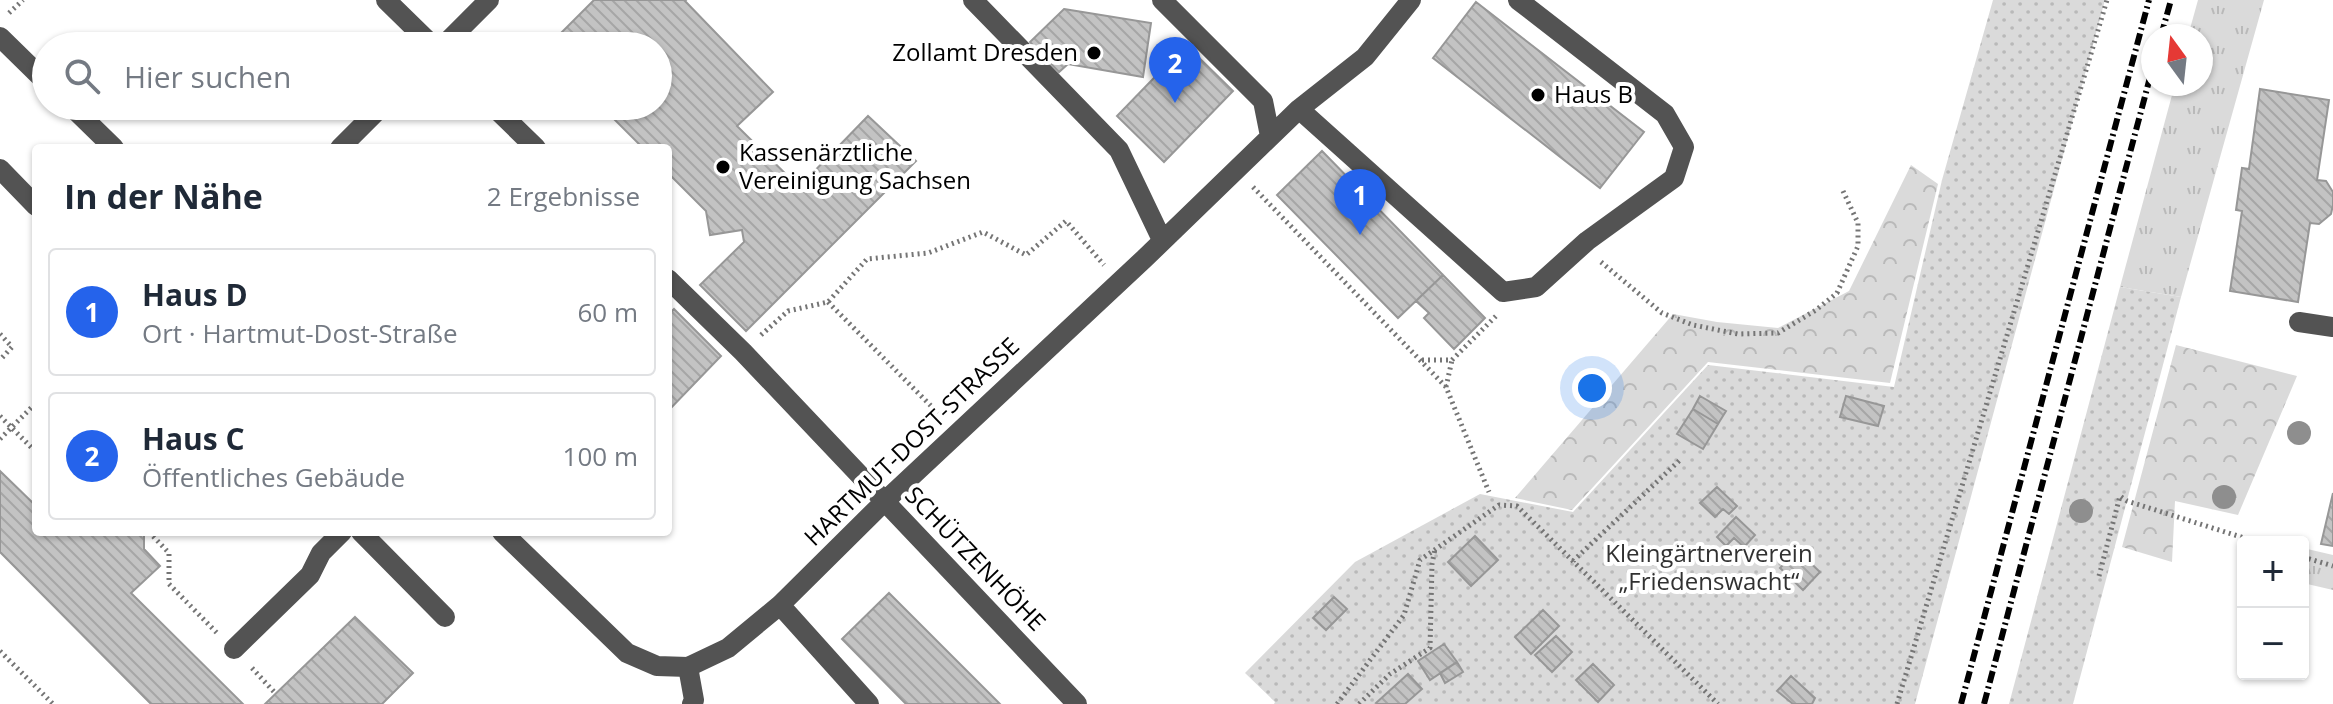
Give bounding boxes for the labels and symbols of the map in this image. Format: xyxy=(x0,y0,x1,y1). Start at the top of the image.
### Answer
north arrow xyxy=(2141,24,2213,96)
place label: Zollamt Dresden xyxy=(892,35,1078,68)
pin: 2 xyxy=(1149,37,1201,103)
marker: Zollamt Dresden xyxy=(1085,44,1103,62)
place label: Haus B xyxy=(1554,77,1633,110)
marker: Haus B xyxy=(1529,86,1547,104)
place label: Kassenärztliche Vereinigung Sachsen xyxy=(739,135,971,196)
marker: Kassenärztliche Vereinigung Sachsen xyxy=(714,158,732,176)
pin: 1 xyxy=(1334,169,1386,235)
street label: HARTMUT-DOST-STRASSE xyxy=(796,329,1026,553)
your location xyxy=(1572,368,1612,408)
street label: SCHÜTZENHÖHE xyxy=(898,478,1054,637)
park label: Kleingärtnerverein „Friedenswacht“ xyxy=(1605,536,1813,597)

